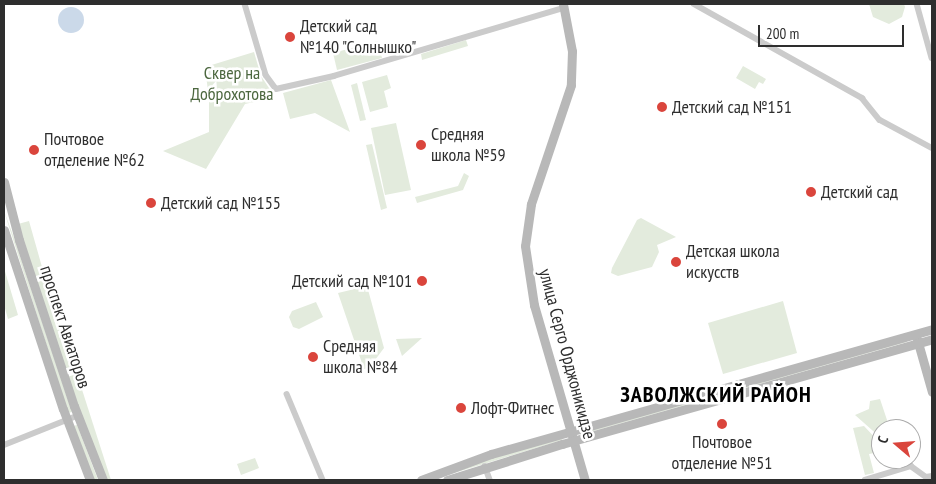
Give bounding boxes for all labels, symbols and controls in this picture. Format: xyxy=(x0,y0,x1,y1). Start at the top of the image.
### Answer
scale bar xyxy=(761,15,907,47)
place label: Детский сад №140 "Солнышко" xyxy=(300,16,417,58)
text: 200 m xyxy=(766,24,799,43)
marker: Детский сад №140 "Солнышко" xyxy=(284,31,296,43)
park label: Сквер на Доброхотова xyxy=(191,63,273,106)
place label: Детский сад №151 xyxy=(672,96,792,118)
marker: Детский сад №151 xyxy=(656,101,668,113)
place label: Средняя школа №59 xyxy=(431,124,506,166)
place label: Почтовое отделение №62 xyxy=(44,129,145,172)
marker: Средняя школа №59 xyxy=(415,139,427,151)
marker: Почтовое отделение №62 xyxy=(28,144,40,156)
place label: Детский сад xyxy=(821,181,898,203)
marker: Детский сад xyxy=(805,186,817,198)
place label: Детский сад №155 xyxy=(161,192,281,214)
marker: Детский сад №155 xyxy=(145,197,157,209)
place label: Детская школа искусств xyxy=(686,241,780,284)
marker: Детская школа искусств xyxy=(670,256,682,268)
street label: проспект Авиаторов xyxy=(35,263,95,391)
street label: улица Серго Орджоникидзе xyxy=(534,266,600,442)
place label: Детский сад №101 xyxy=(292,270,412,292)
marker: Детский сад №101 xyxy=(416,275,428,287)
place label: Средняя школа №84 xyxy=(323,336,398,378)
marker: Средняя школа №84 xyxy=(307,351,319,363)
district label: ЗАВОЛЖСКИЙ РАЙОН xyxy=(618,382,814,408)
place label: Лофт-Фитнес xyxy=(471,397,554,419)
marker: Лофт-Фитнес xyxy=(455,402,467,414)
marker: Почтовое отделение №51 xyxy=(716,418,728,430)
north arrow xyxy=(871,419,921,469)
place label: Почтовое отделение №51 xyxy=(672,432,772,474)
text: С xyxy=(873,434,892,446)

